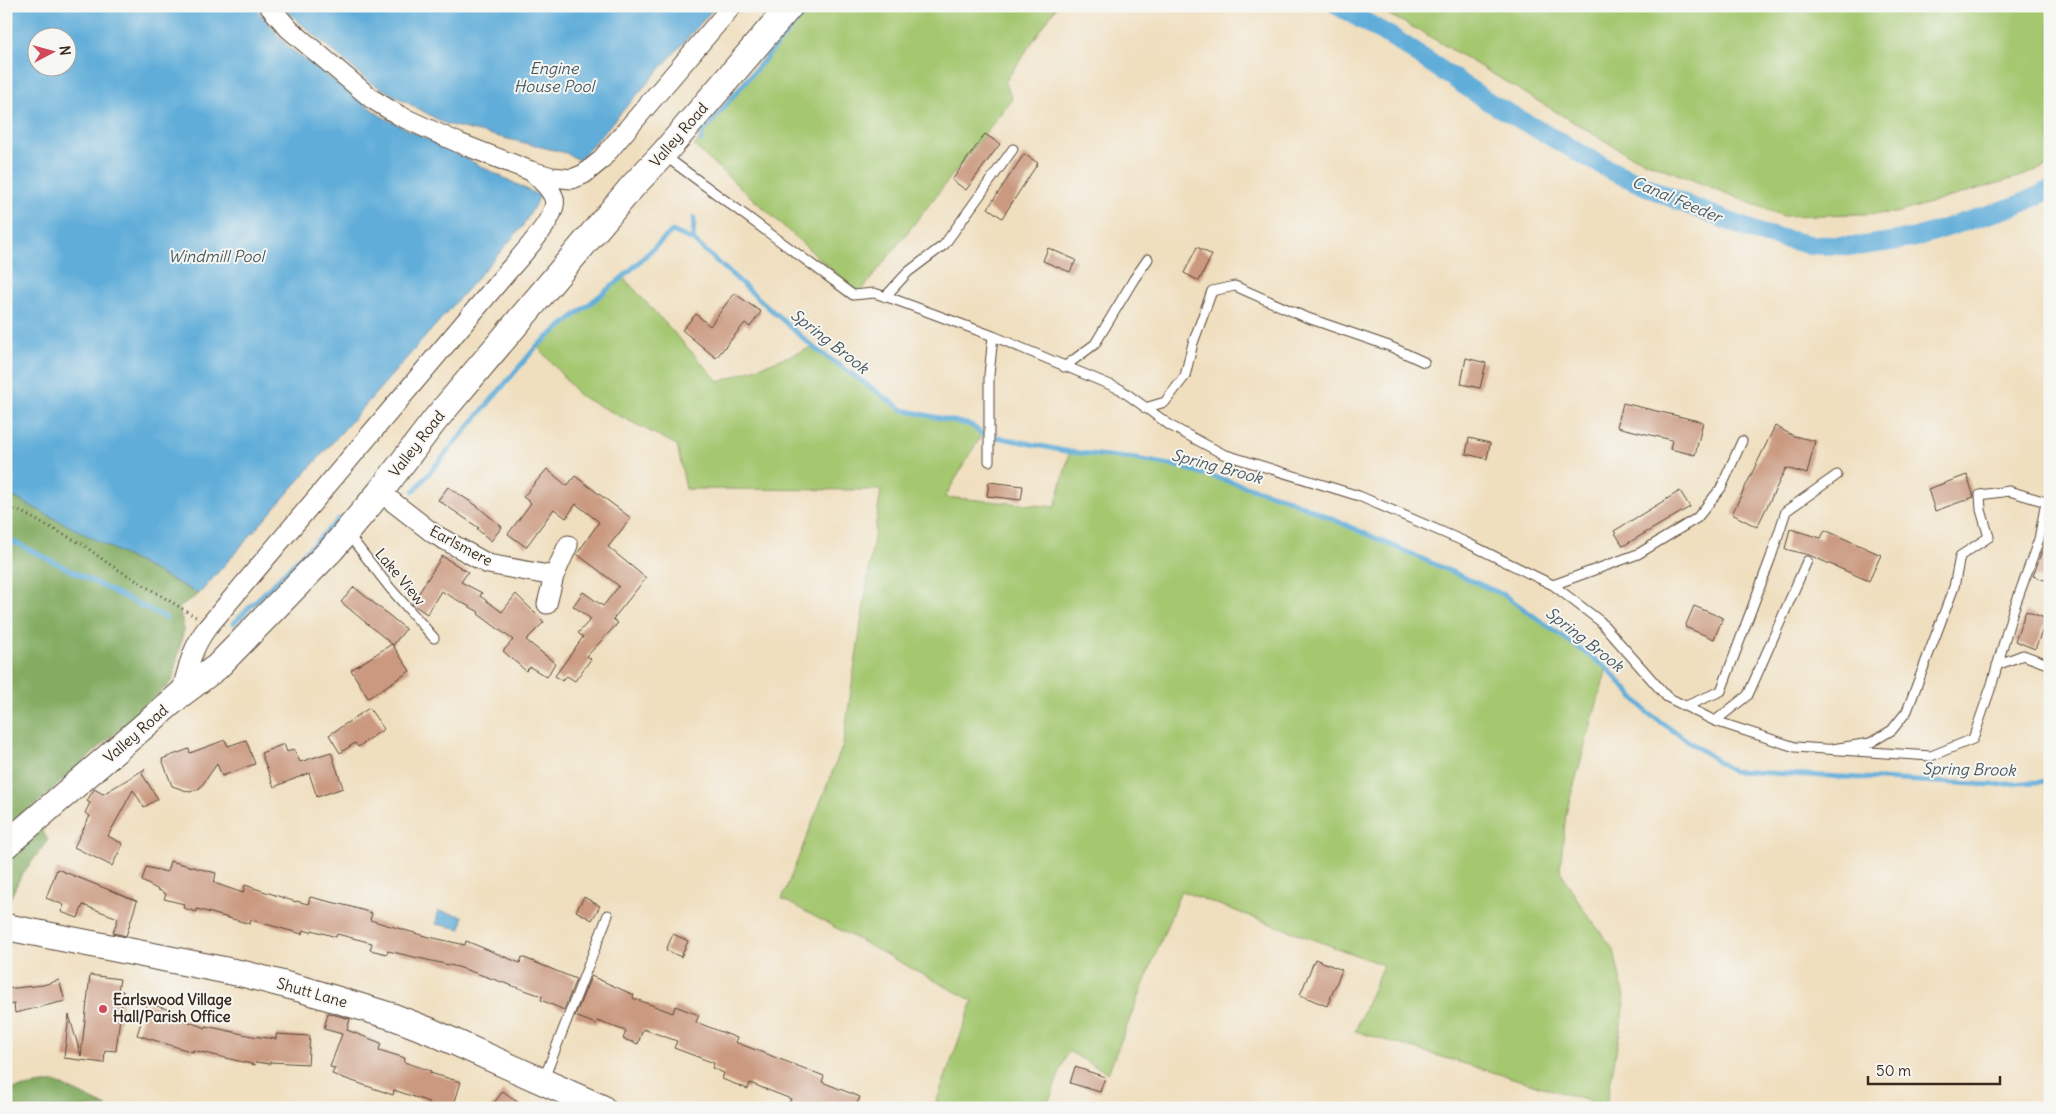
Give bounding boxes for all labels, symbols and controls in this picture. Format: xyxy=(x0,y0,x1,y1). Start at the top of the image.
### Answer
north arrow xyxy=(28,28,78,78)
text: N xyxy=(55,45,74,56)
water label: Engine House Pool xyxy=(514,58,597,96)
street label: Valley Road xyxy=(645,98,712,171)
water label: Canal Feeder xyxy=(1629,171,1727,228)
water label: Windmill Pool xyxy=(168,246,267,266)
water label: Spring Brook xyxy=(787,304,874,379)
street label: Valley Road xyxy=(385,406,449,481)
water label: Spring Brook xyxy=(1169,444,1266,488)
street label: Earlsmere xyxy=(427,521,496,570)
street label: Lake View xyxy=(371,544,430,609)
water label: Spring Brook xyxy=(1542,602,1629,677)
street label: Valley Road xyxy=(99,700,172,767)
water label: Spring Brook xyxy=(1922,758,2018,780)
street label: Shutt Lane xyxy=(275,973,350,1012)
place label: Earlswood Village Hall/Parish Office xyxy=(113,990,232,1026)
marker: Earlswood Village Hall/Parish Office xyxy=(97,1003,109,1015)
scale bar xyxy=(1868,1054,2001,1086)
text: 50 m xyxy=(1876,1061,1911,1080)

